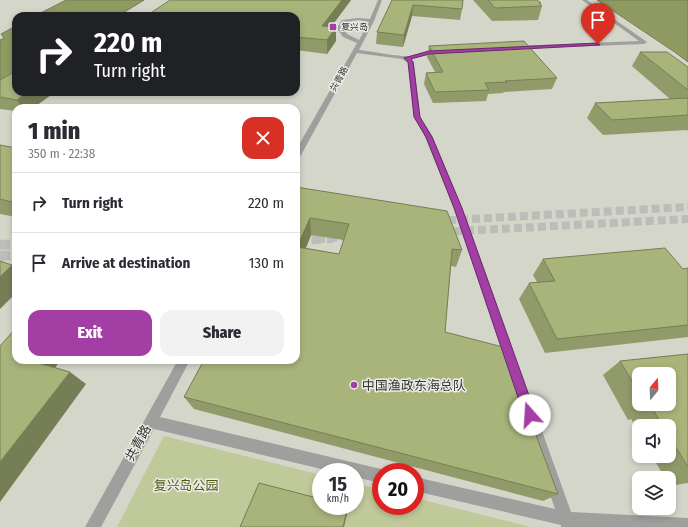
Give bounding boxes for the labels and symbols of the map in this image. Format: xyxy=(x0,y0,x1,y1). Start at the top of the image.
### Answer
pin xyxy=(581,3,615,44)
marker: 复兴岛 xyxy=(328,22,338,32)
place label: 复兴岛 xyxy=(341,22,368,32)
street label: 共青路 xyxy=(328,65,350,93)
north arrow xyxy=(632,367,676,411)
place label: 中国渔政东海总队 xyxy=(362,378,466,393)
marker: 中国渔政东海总队 xyxy=(349,380,359,390)
position arrow xyxy=(509,394,551,436)
street label: 共青路 xyxy=(122,422,154,464)
speed limit sign: 20 xyxy=(372,463,424,515)
park label: 复兴岛公园 xyxy=(153,478,219,493)

